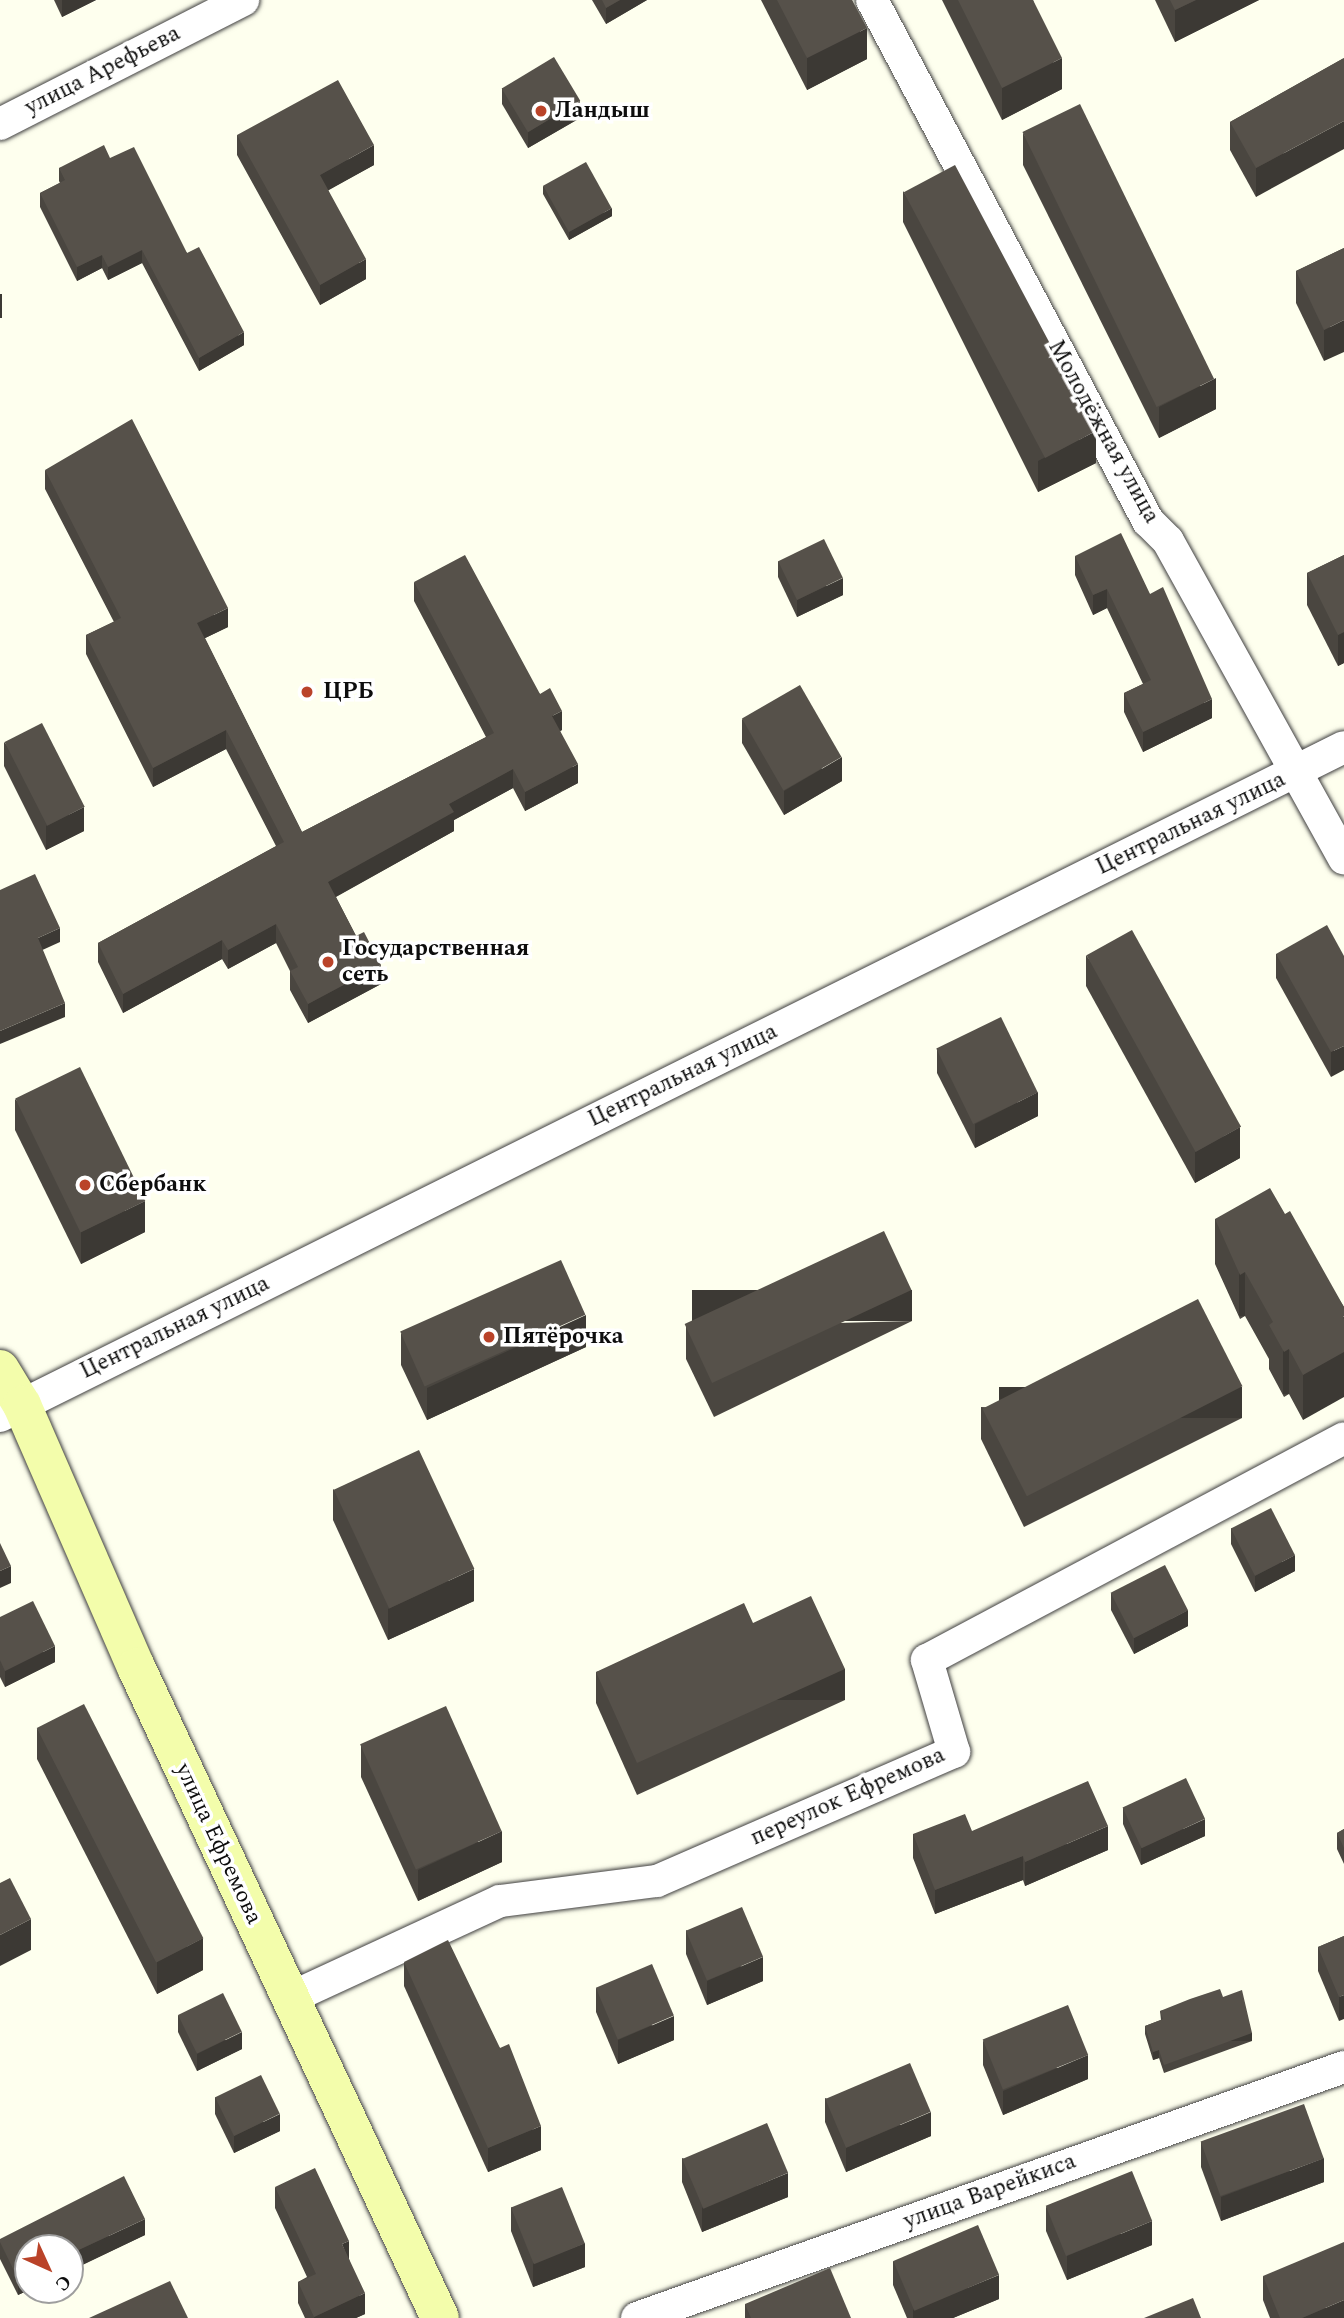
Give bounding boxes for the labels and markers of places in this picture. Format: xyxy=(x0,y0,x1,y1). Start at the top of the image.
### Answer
place label: Ландыш xyxy=(555,97,650,125)
marker: Ландыш xyxy=(533,103,549,119)
place label: ЦРБ xyxy=(323,678,374,706)
marker: ЦРБ xyxy=(297,682,317,702)
place label: Государственная сеть xyxy=(342,935,529,989)
marker: Государственная сеть xyxy=(320,954,336,970)
place label: Сбербанк xyxy=(99,1171,206,1199)
marker: Сбербанк xyxy=(77,1177,93,1193)
place label: Пятёрочка xyxy=(503,1323,624,1351)
marker: Пятёрочка xyxy=(481,1329,497,1345)

